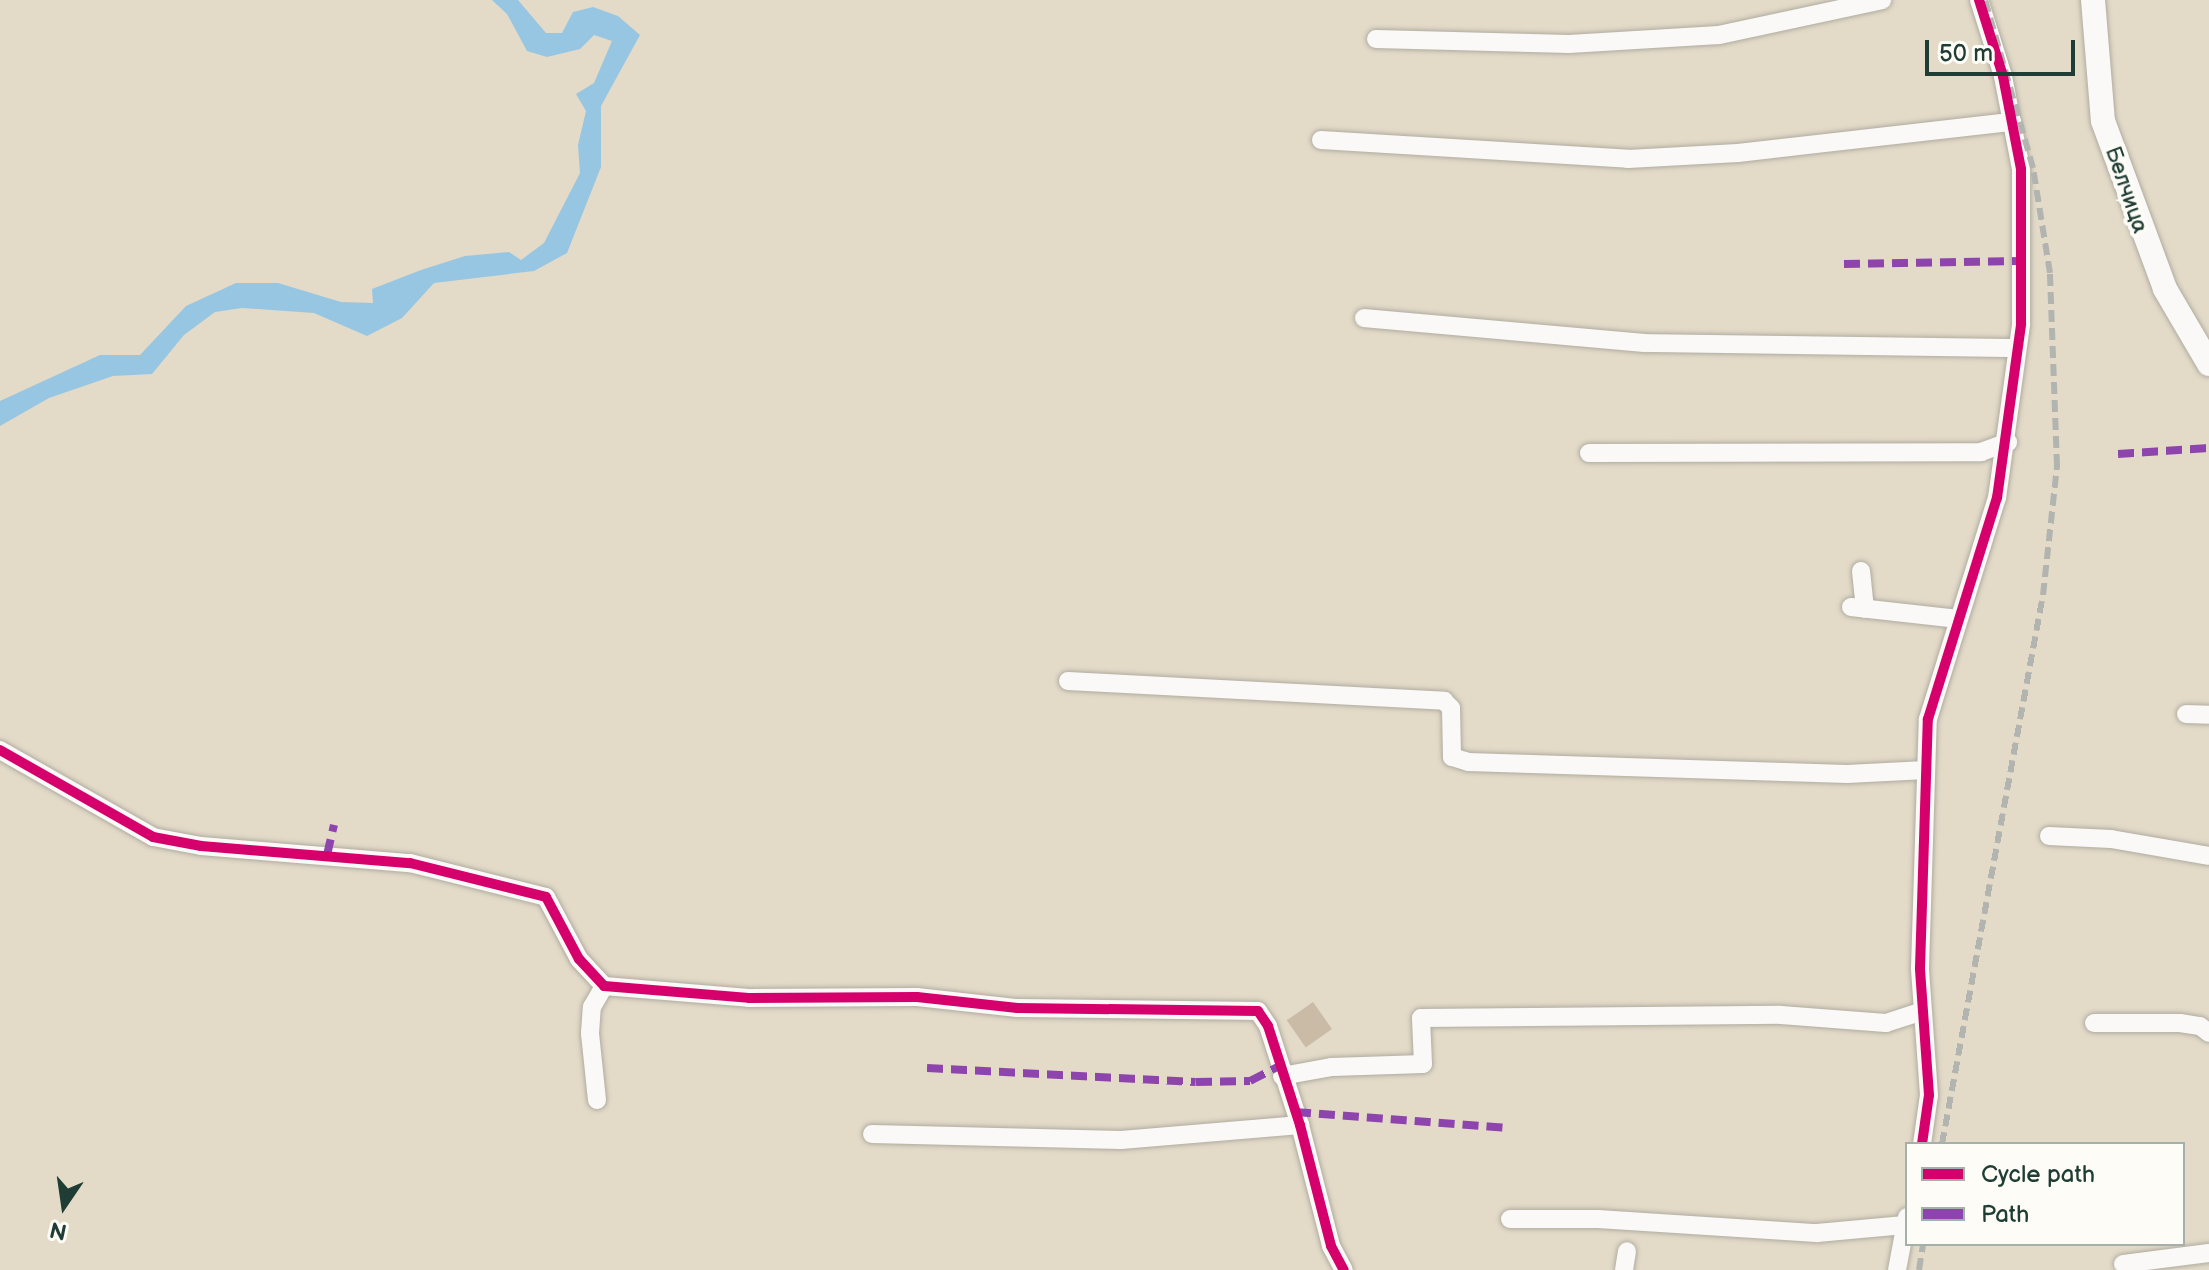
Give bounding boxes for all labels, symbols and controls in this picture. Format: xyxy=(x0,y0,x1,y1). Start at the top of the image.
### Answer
scale bar xyxy=(1929,24,2079,74)
text: 50 m xyxy=(1939,39,1993,68)
street label: Белчица xyxy=(2099,143,2153,237)
legend xyxy=(1905,1142,2185,1246)
text: Cycle path xyxy=(1981,1160,2095,1189)
north arrow xyxy=(24,1166,104,1246)
text: Path xyxy=(1981,1200,2029,1229)
text: N xyxy=(47,1215,70,1245)

